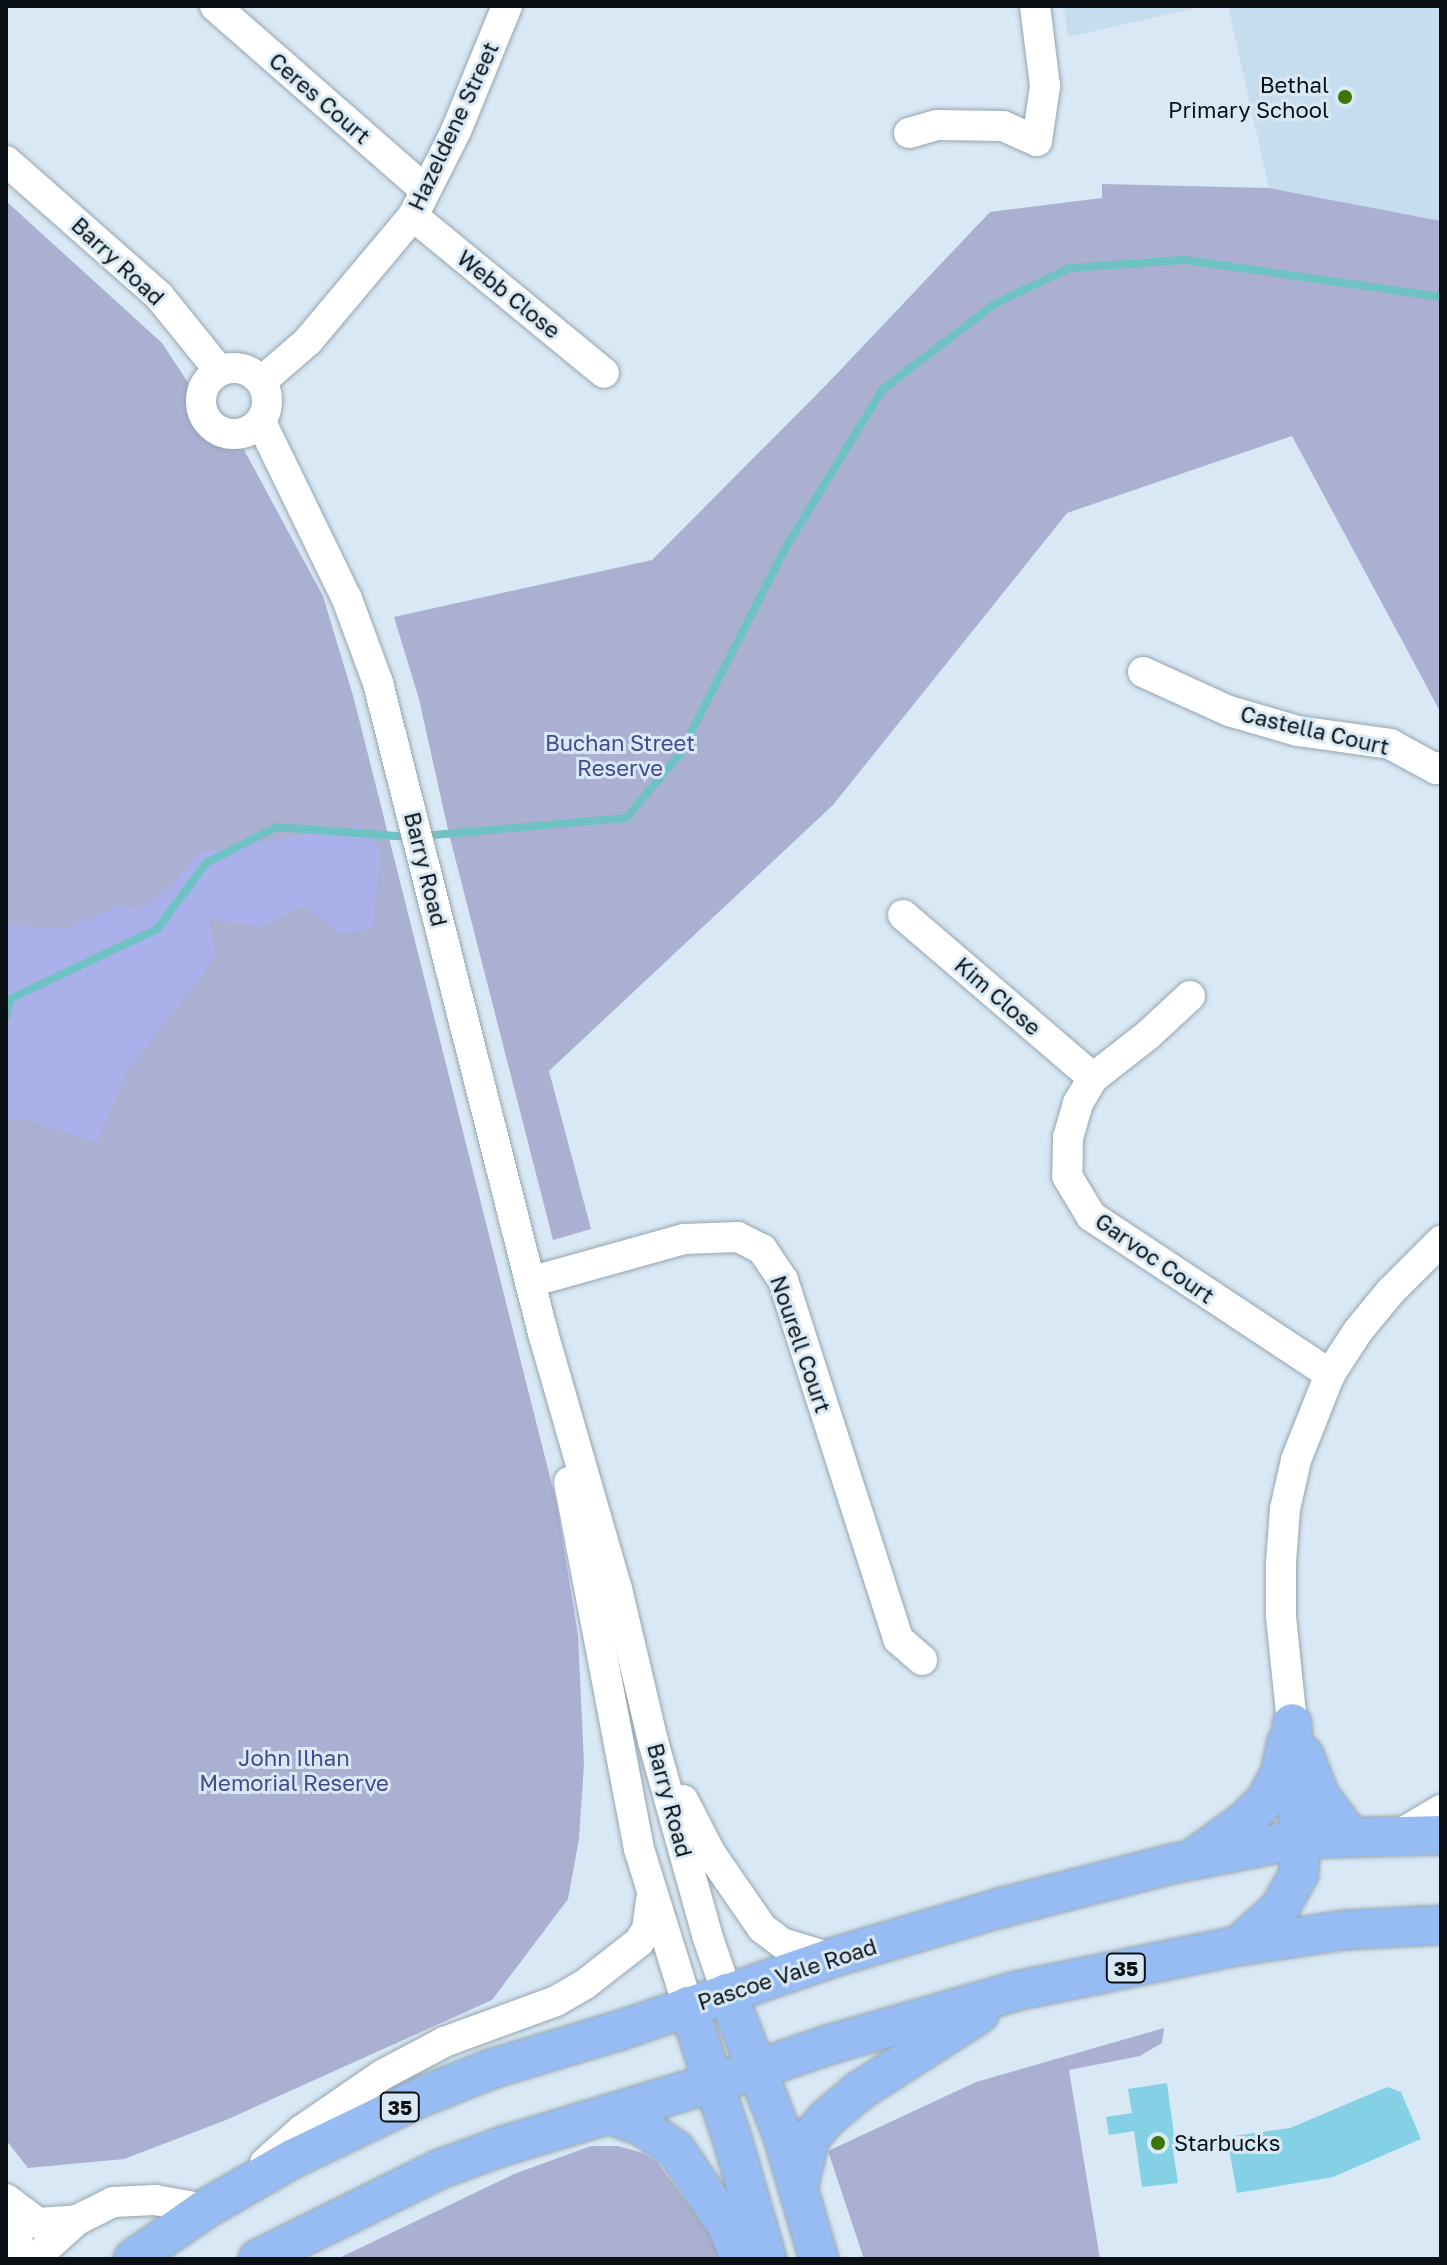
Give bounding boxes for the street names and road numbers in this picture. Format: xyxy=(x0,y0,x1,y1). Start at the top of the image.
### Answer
street label: Hazeldene Street xyxy=(402,37,504,215)
street label: Ceres Court xyxy=(264,47,376,149)
street label: Barry Road xyxy=(66,212,170,310)
street label: Webb Close xyxy=(452,244,566,344)
street label: Castella Court xyxy=(1238,700,1392,760)
street label: Barry Road xyxy=(399,809,453,929)
street label: Kim Close xyxy=(950,951,1046,1041)
street label: Garvoc Court xyxy=(1090,1207,1220,1309)
street label: Nourell Court xyxy=(765,1272,837,1416)
street label: Barry Road xyxy=(642,1740,698,1860)
street label: Pascoe Vale Road xyxy=(694,1933,880,2015)
road number: 35 xyxy=(1104,1952,1148,1984)
road number: 35 xyxy=(378,2091,422,2123)

